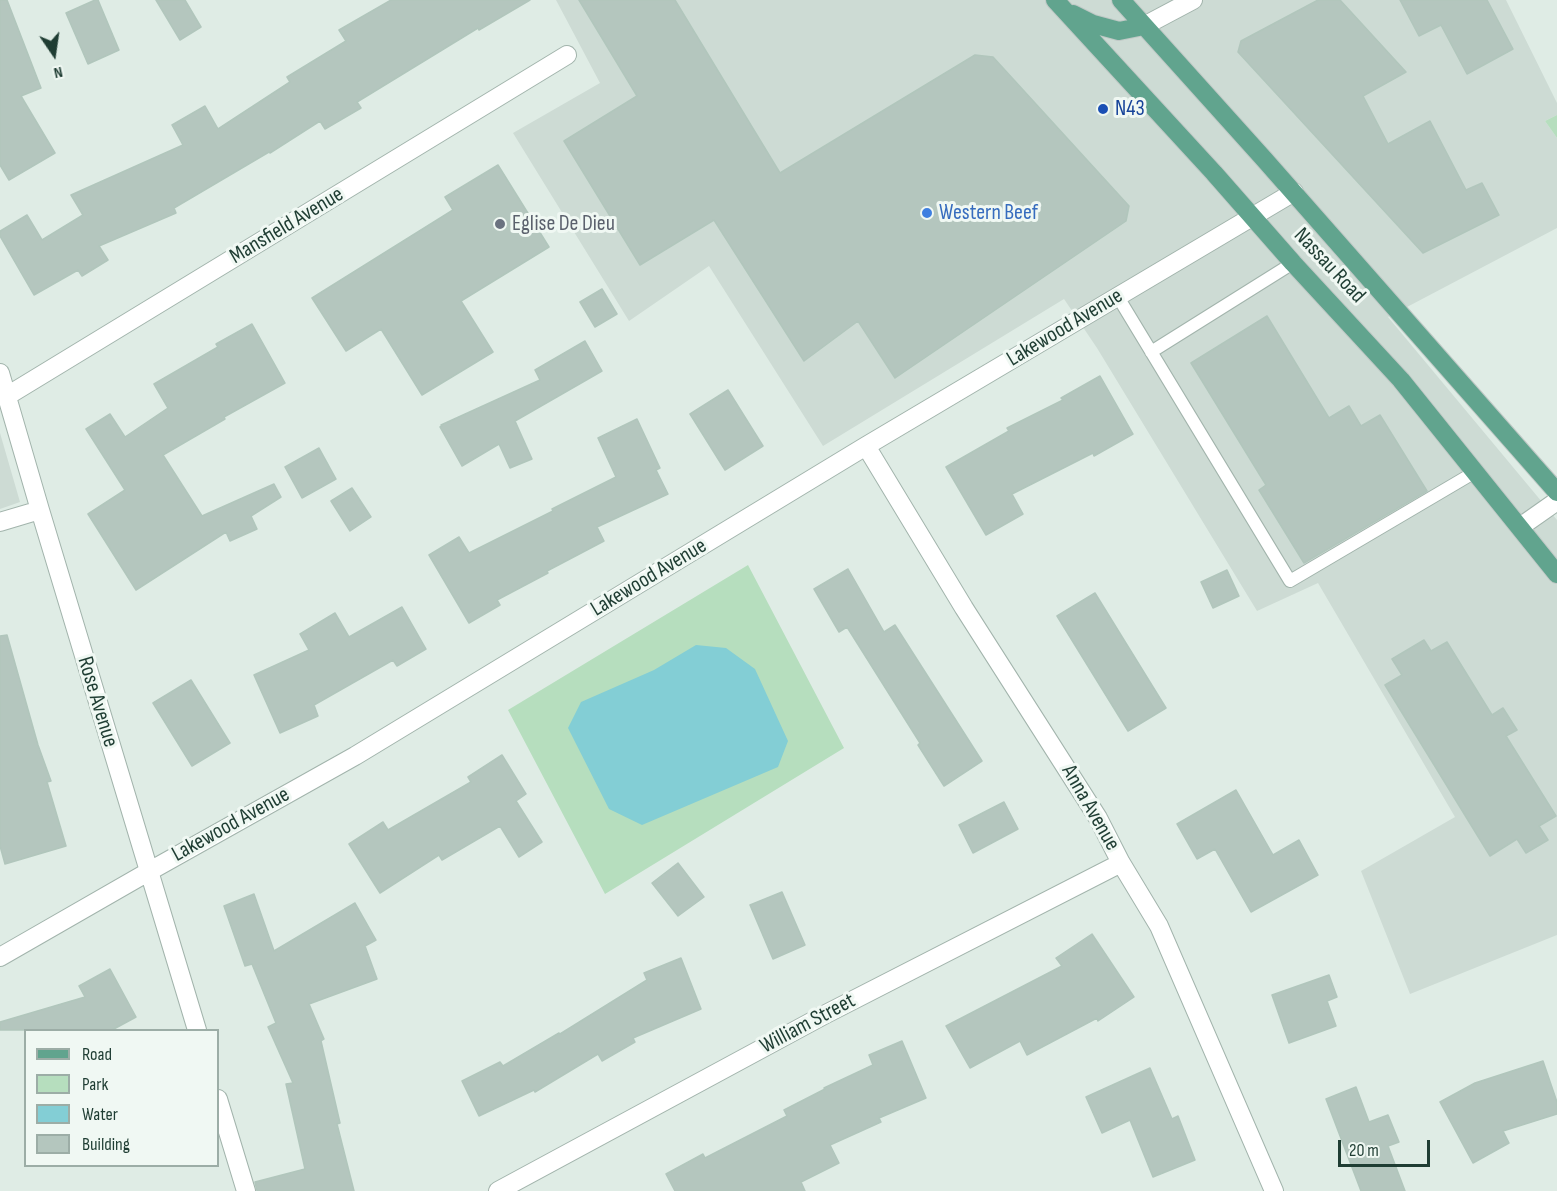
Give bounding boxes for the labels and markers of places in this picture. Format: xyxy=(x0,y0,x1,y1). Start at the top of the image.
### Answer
place label: N43 xyxy=(1115,96,1145,122)
marker: N43 xyxy=(1096,102,1110,116)
place label: Western Beef xyxy=(939,200,1038,226)
marker: Western Beef xyxy=(920,206,934,220)
place label: Eglise De Dieu xyxy=(512,211,615,237)
marker: Eglise De Dieu xyxy=(493,217,507,231)

